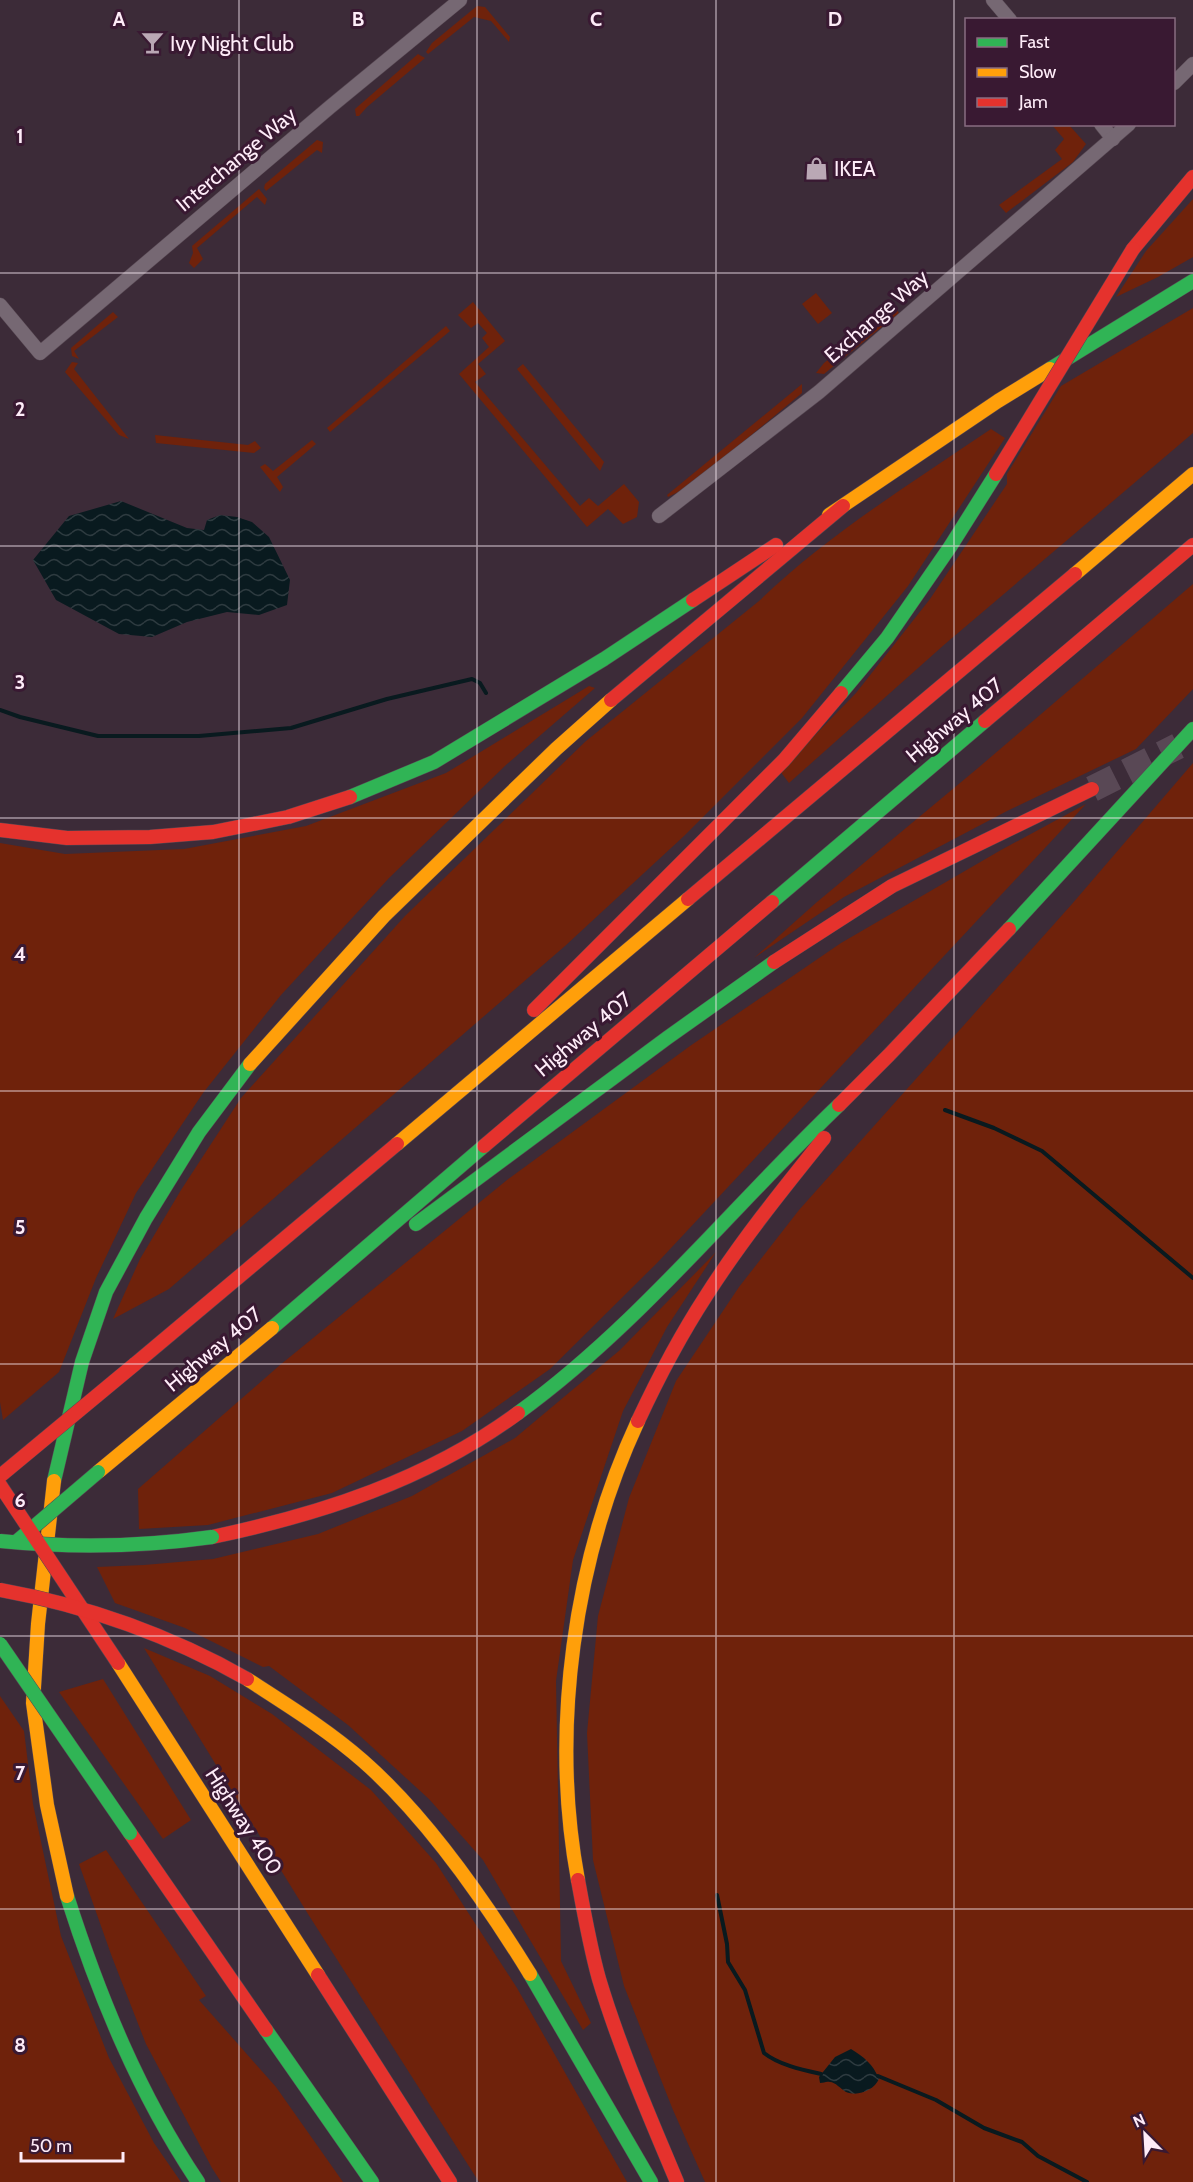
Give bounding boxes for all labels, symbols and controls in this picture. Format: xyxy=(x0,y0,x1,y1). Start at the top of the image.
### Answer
text: A xyxy=(113,7,126,31)
text: B xyxy=(352,7,364,31)
text: C xyxy=(590,7,602,31)
text: D xyxy=(828,7,842,31)
legend xyxy=(965,18,1175,126)
bar icon: Ivy Night Club xyxy=(139,30,165,56)
place label: Ivy Night Club xyxy=(170,31,294,56)
text: Fast xyxy=(1019,31,1050,53)
text: Slow xyxy=(1019,61,1056,83)
text: Jam xyxy=(1018,91,1048,113)
street label: Interchange Way xyxy=(171,101,301,216)
text: 1 xyxy=(16,124,24,148)
shop icon: IKEA xyxy=(803,155,829,181)
place label: IKEA xyxy=(834,156,876,181)
street label: Exchange Way xyxy=(819,264,933,368)
text: 2 xyxy=(15,397,25,421)
text: 3 xyxy=(15,670,25,694)
street label: Highway 407 xyxy=(901,672,1008,768)
text: 4 xyxy=(14,942,26,966)
street label: Highway 407 xyxy=(530,986,637,1082)
text: 5 xyxy=(15,1215,25,1239)
street label: Highway 407 xyxy=(160,1301,267,1397)
text: 6 xyxy=(14,1488,26,1512)
text: 7 xyxy=(15,1761,26,1785)
street label: Highway 400 xyxy=(200,1763,288,1879)
text: 8 xyxy=(14,2033,26,2057)
north arrow xyxy=(1115,2104,1175,2164)
text: N xyxy=(1130,2110,1148,2132)
scale bar xyxy=(21,2125,123,2163)
text: 50 m xyxy=(30,2135,72,2157)

